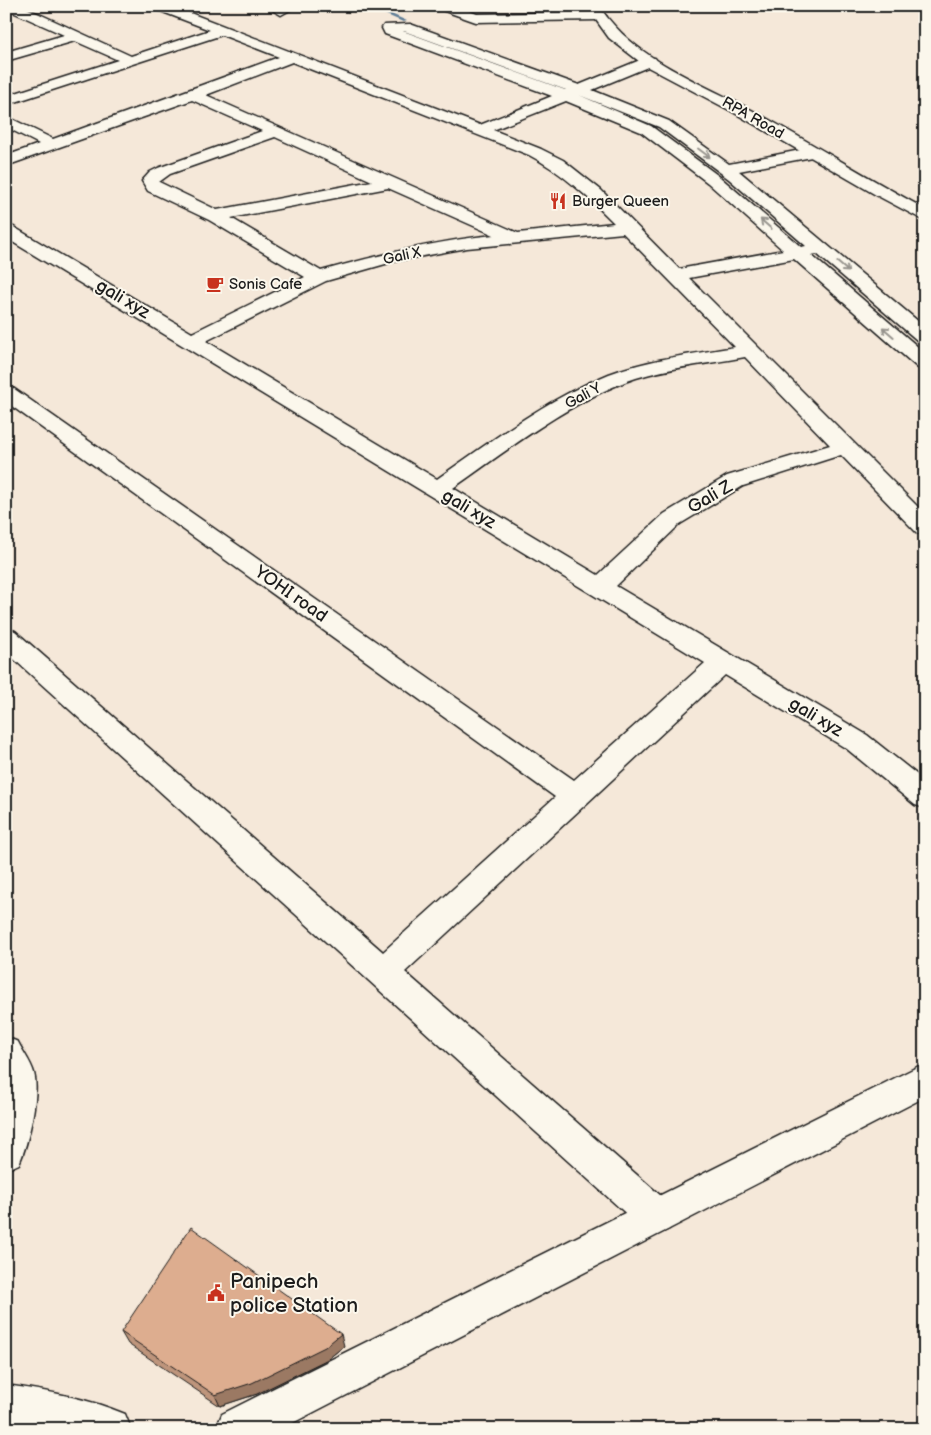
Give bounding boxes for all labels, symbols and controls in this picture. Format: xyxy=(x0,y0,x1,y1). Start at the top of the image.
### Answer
street label: RPA Road xyxy=(719,93,787,143)
one-way arrow xyxy=(697,147,710,158)
restaurant icon: Burger Queen xyxy=(548,191,568,211)
place label: Burger Queen xyxy=(572,192,669,211)
one-way arrow xyxy=(760,219,773,230)
street label: Gali X xyxy=(381,243,423,269)
one-way arrow xyxy=(836,261,849,272)
cafe icon: Sonis Cafe xyxy=(205,274,225,294)
street label: gali xyz xyxy=(92,275,154,323)
place label: Sonis Cafe xyxy=(229,275,302,294)
one-way arrow xyxy=(882,326,895,337)
street label: Gali Y xyxy=(562,378,605,413)
street label: Gali Z xyxy=(684,476,736,518)
street label: gali xyz xyxy=(438,485,500,533)
street label: YOHI road xyxy=(250,561,331,627)
street label: gali xyz xyxy=(785,693,847,741)
place label: Panipech police Station xyxy=(230,1269,358,1318)
public building icon: Panipech police Station xyxy=(206,1283,226,1303)

